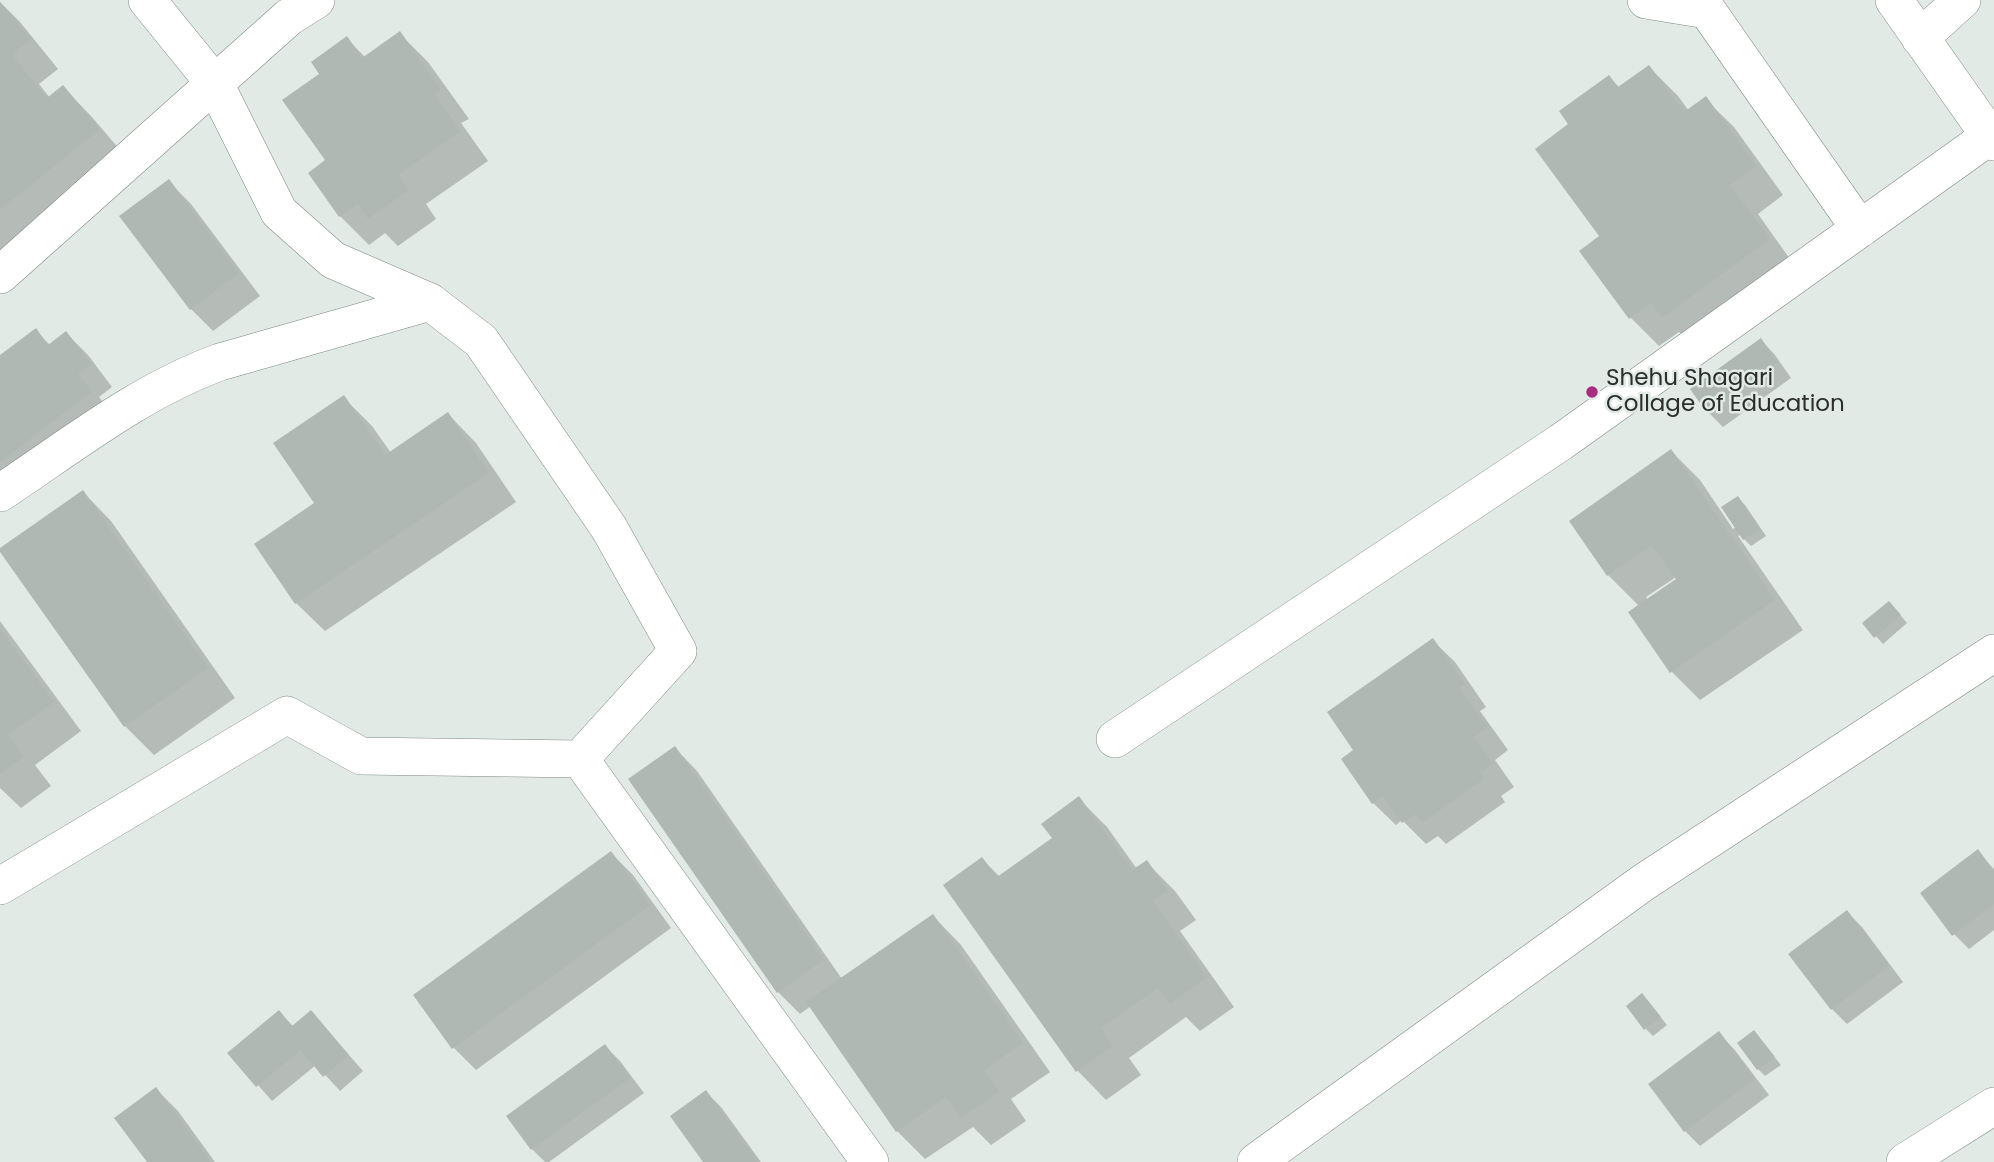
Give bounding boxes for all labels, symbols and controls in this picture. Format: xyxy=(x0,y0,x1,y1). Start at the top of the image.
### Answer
place label: Shehu Shagari Collage of Education xyxy=(1606,365,1845,419)
marker: Shehu Shagari Collage of Education xyxy=(1584,384,1600,400)

